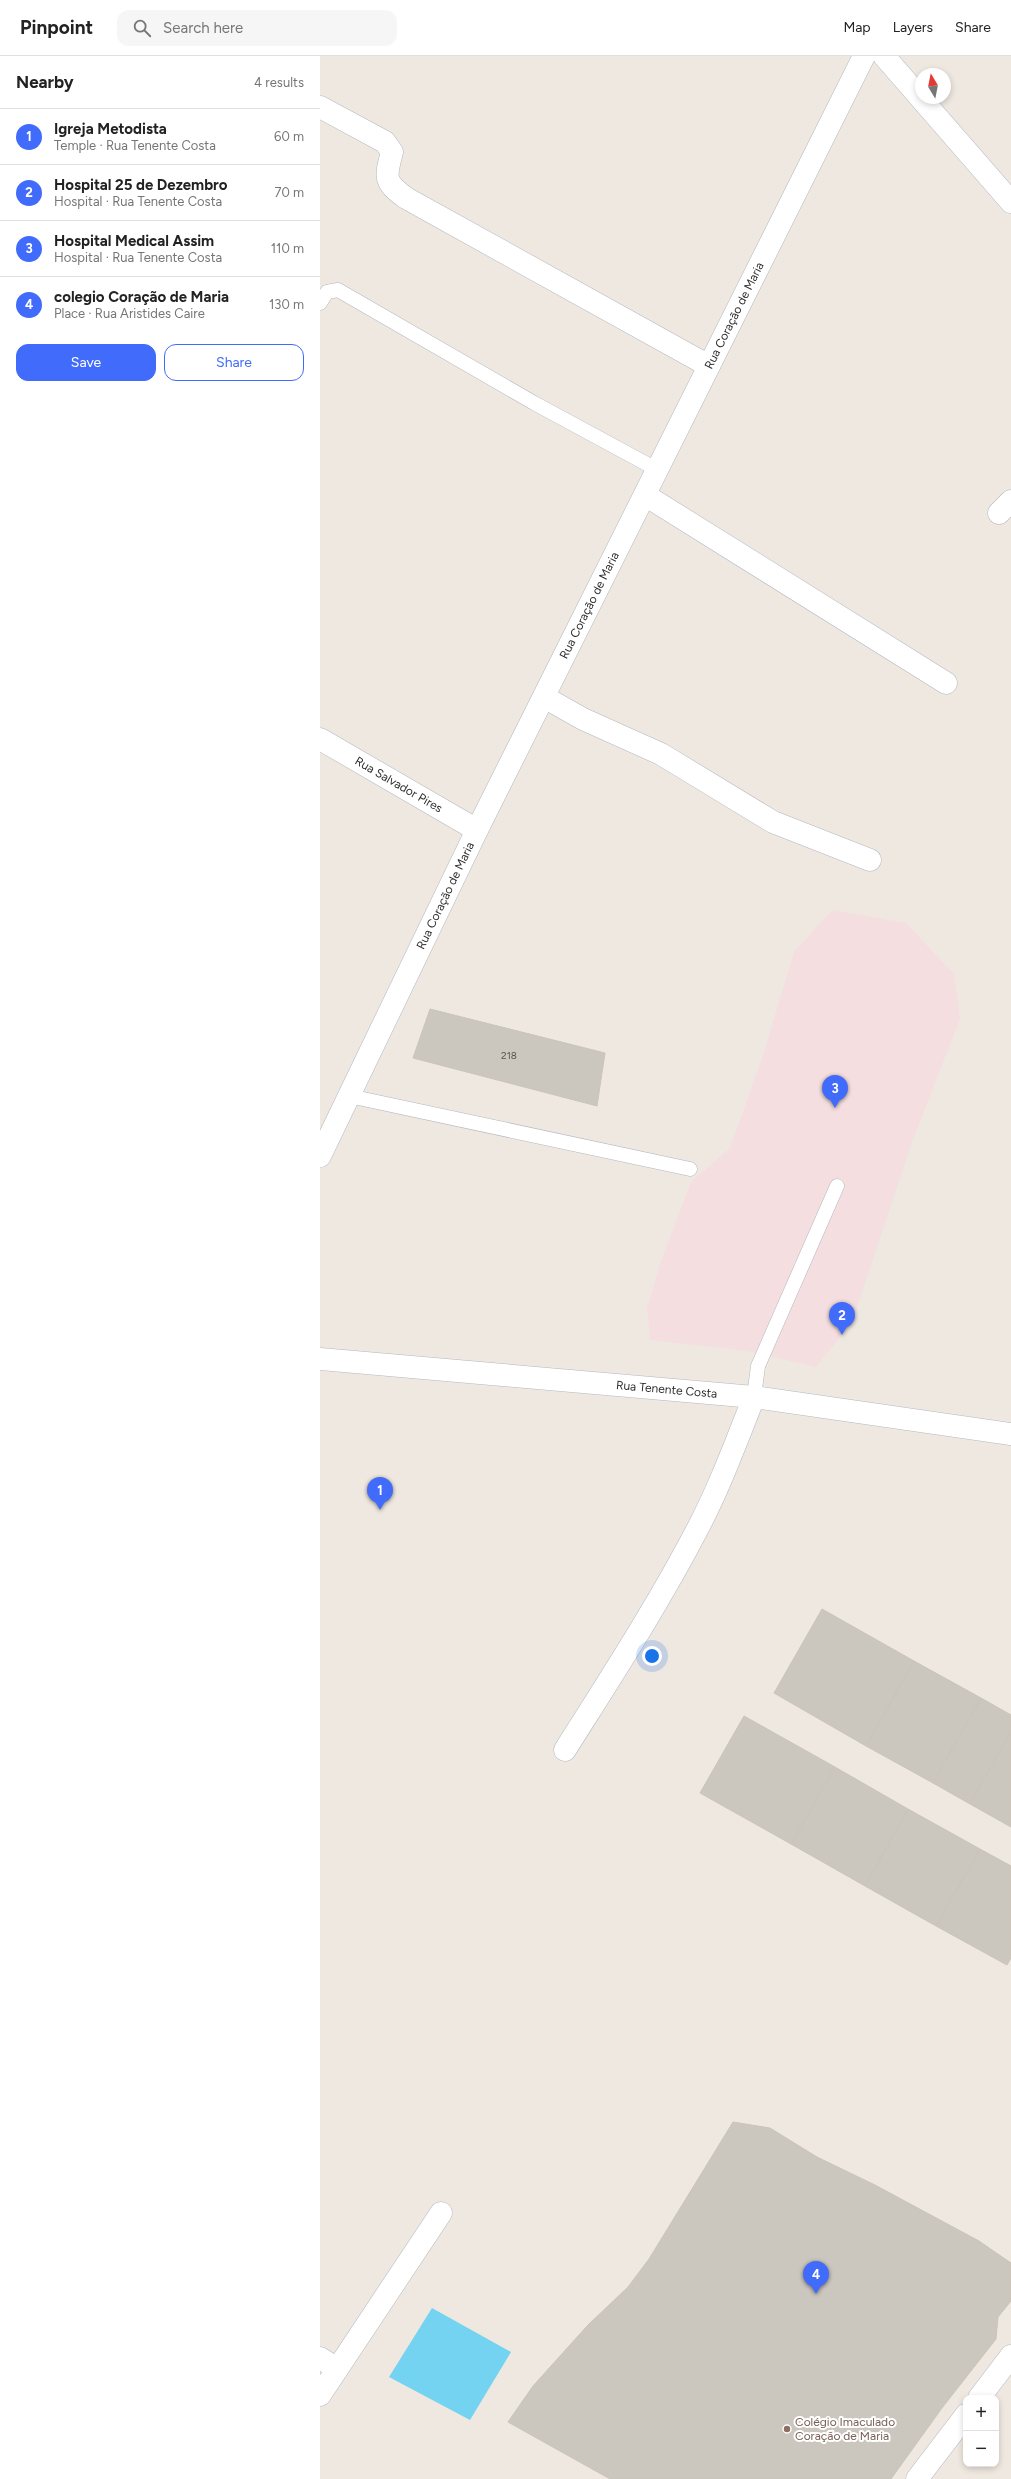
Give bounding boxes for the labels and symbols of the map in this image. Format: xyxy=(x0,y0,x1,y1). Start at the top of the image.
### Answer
north arrow xyxy=(915,68,951,104)
street label: Rua Coração de Maria xyxy=(702,260,767,371)
street label: Rua Coração de Maria xyxy=(557,550,622,661)
street label: Rua Salvador Pires xyxy=(353,754,445,816)
street label: Rua Coração de Maria xyxy=(414,840,477,952)
house number: 218 xyxy=(501,1049,517,1062)
pin: 3 xyxy=(822,1075,848,1108)
pin: 2 xyxy=(829,1302,855,1335)
street label: Rua Tenente Costa xyxy=(615,1378,718,1401)
pin: 1 xyxy=(367,1477,393,1510)
your location xyxy=(642,1646,662,1666)
pin: 4 xyxy=(803,2261,829,2294)
place label: Colégio Imaculado Coração de Maria xyxy=(795,2415,895,2443)
marker: Colégio Imaculado Coração de Maria xyxy=(782,2424,792,2434)

